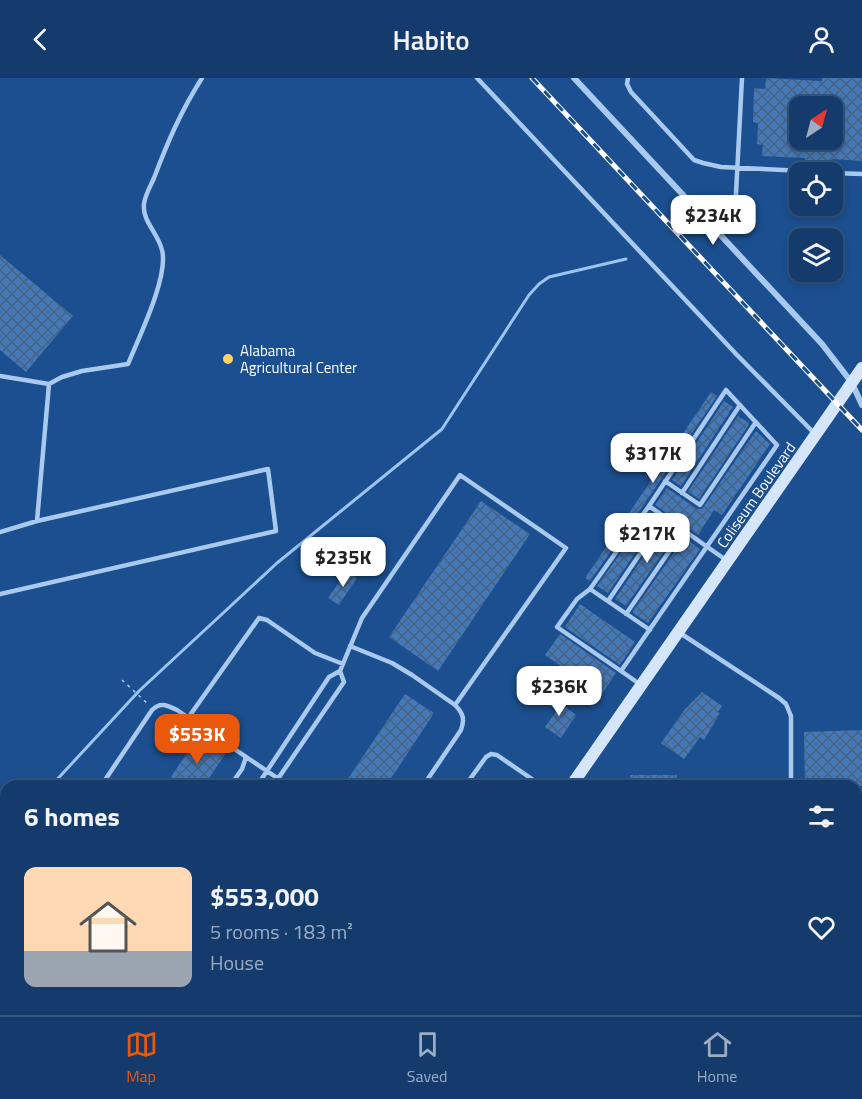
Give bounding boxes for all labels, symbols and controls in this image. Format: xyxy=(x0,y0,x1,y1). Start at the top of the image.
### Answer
text: Habito xyxy=(393,19,469,60)
icon: back xyxy=(24,23,57,56)
icon: person xyxy=(805,23,838,56)
north arrow xyxy=(789,96,843,150)
map controls xyxy=(789,96,843,282)
button: locate xyxy=(789,162,843,216)
pin: $234K xyxy=(671,195,755,246)
text: $234K xyxy=(685,199,741,230)
button: layers xyxy=(789,228,843,282)
place label: Alabama Agricultural Center xyxy=(240,339,357,379)
marker: Alabama Agricultural Center xyxy=(221,352,235,366)
pin: $317K xyxy=(611,433,695,484)
text: $317K xyxy=(625,437,681,468)
street label: Coliseum Boulevard xyxy=(711,437,801,553)
pin: $217K xyxy=(605,513,689,564)
text: $217K xyxy=(619,517,675,548)
pin: $235K xyxy=(301,537,385,588)
text: $235K xyxy=(315,541,371,572)
pin: $236K xyxy=(517,666,601,717)
text: $236K xyxy=(531,670,587,701)
pin: $553K xyxy=(155,714,239,765)
text: $553K xyxy=(169,718,225,749)
text: 6 homes xyxy=(24,797,120,836)
icon: filters xyxy=(805,800,838,833)
text: $553,000 xyxy=(210,877,319,916)
icon: home xyxy=(72,891,144,963)
icon: heart xyxy=(805,911,838,944)
text: 5 rooms · 183 m² xyxy=(210,916,353,947)
text: House xyxy=(210,947,264,978)
tab: Map xyxy=(125,1028,158,1088)
tab: Saved xyxy=(407,1028,448,1088)
tab: Home xyxy=(697,1028,737,1088)

